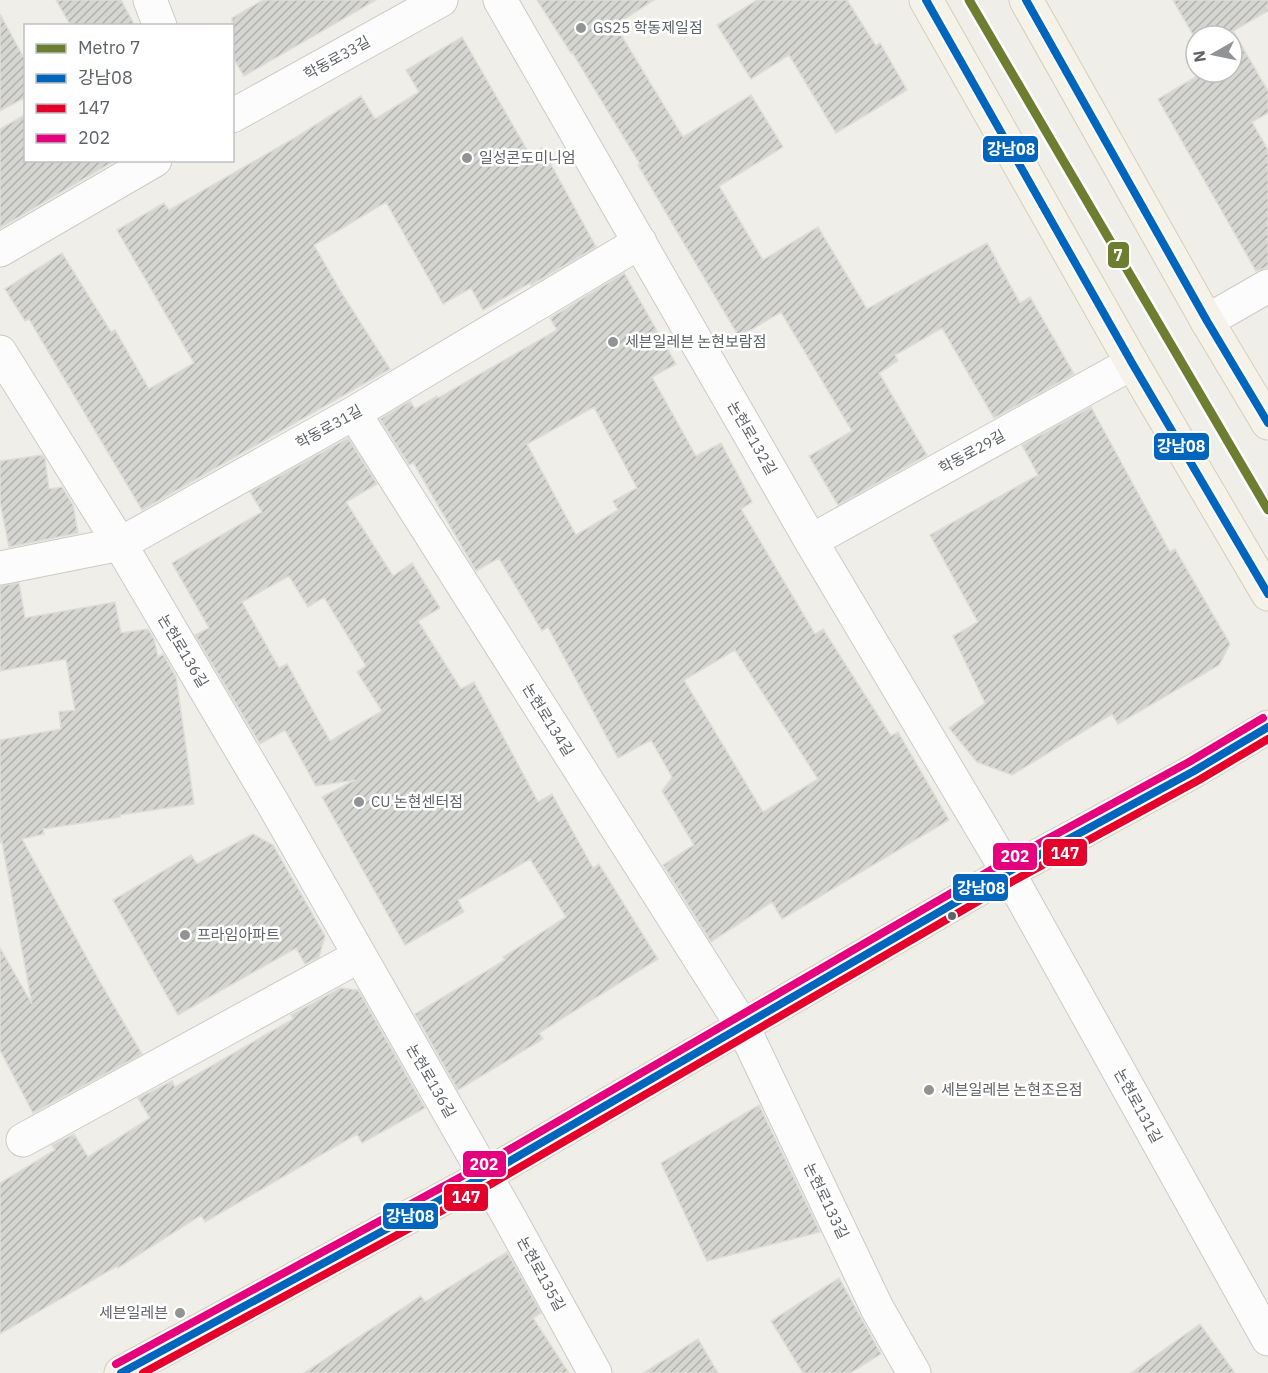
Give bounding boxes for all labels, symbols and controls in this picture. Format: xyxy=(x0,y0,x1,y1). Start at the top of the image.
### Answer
place label: GS25 학동제일점 xyxy=(593,18,703,37)
marker: GS25 학동제일점 xyxy=(574,21,588,35)
legend xyxy=(24,24,234,162)
north arrow xyxy=(1184,24,1244,84)
street label: 학동로33길 xyxy=(300,32,373,84)
text: Metro 7 xyxy=(78,36,140,59)
text: N xyxy=(1188,49,1210,64)
text: 강남08 xyxy=(78,66,133,89)
text: 147 xyxy=(78,96,110,119)
text: 202 xyxy=(78,126,110,149)
line badge: 강남08 xyxy=(982,135,1039,163)
text: 강남08 xyxy=(987,139,1035,159)
place label: 일성콘도미니엄 xyxy=(479,148,576,167)
marker: 일성콘도미니엄 xyxy=(460,151,474,165)
line badge: 7 xyxy=(1107,241,1130,269)
text: 7 xyxy=(1113,245,1123,265)
place label: 세븐일레븐 논현보람점 xyxy=(625,332,767,351)
marker: 세븐일레븐 논현보람점 xyxy=(606,335,620,349)
street label: 논현로132길 xyxy=(724,397,781,478)
street label: 학동로31길 xyxy=(292,401,365,453)
street label: 학동로29길 xyxy=(935,426,1008,478)
line badge: 강남08 xyxy=(1153,432,1210,461)
text: 강남08 xyxy=(1157,436,1205,456)
street label: 논현로136길 xyxy=(154,611,213,691)
street label: 논현로134길 xyxy=(519,680,578,760)
place label: CU 논현센터점 xyxy=(371,792,463,811)
marker: CU 논현센터점 xyxy=(352,795,366,809)
line badge: 147 xyxy=(1042,838,1088,867)
line badge: 202 xyxy=(992,842,1038,871)
text: 147 xyxy=(1051,843,1079,863)
text: 202 xyxy=(1001,846,1029,866)
line badge: 강남08 xyxy=(952,873,1009,902)
text: 강남08 xyxy=(957,878,1005,898)
unlabelled marker xyxy=(946,910,958,922)
place label: 프라임아파트 xyxy=(197,925,280,944)
marker: 프라임아파트 xyxy=(178,928,192,942)
street label: 논현로136길 xyxy=(403,1040,460,1121)
street label: 논현로131길 xyxy=(1110,1065,1167,1146)
place label: 세븐일레븐 논현조은점 xyxy=(941,1080,1083,1099)
marker: 세븐일레븐 논현조은점 xyxy=(922,1083,936,1097)
line badge: 202 xyxy=(462,1150,507,1178)
text: 202 xyxy=(470,1154,498,1174)
street label: 논현로133길 xyxy=(800,1160,853,1242)
line badge: 147 xyxy=(443,1183,489,1212)
text: 147 xyxy=(452,1187,480,1207)
line badge: 강남08 xyxy=(382,1202,439,1230)
text: 강남08 xyxy=(386,1206,434,1226)
street label: 논현로135길 xyxy=(513,1233,570,1314)
place label: 세븐일레븐 xyxy=(99,1303,168,1322)
marker: 세븐일레븐 xyxy=(173,1306,187,1320)

